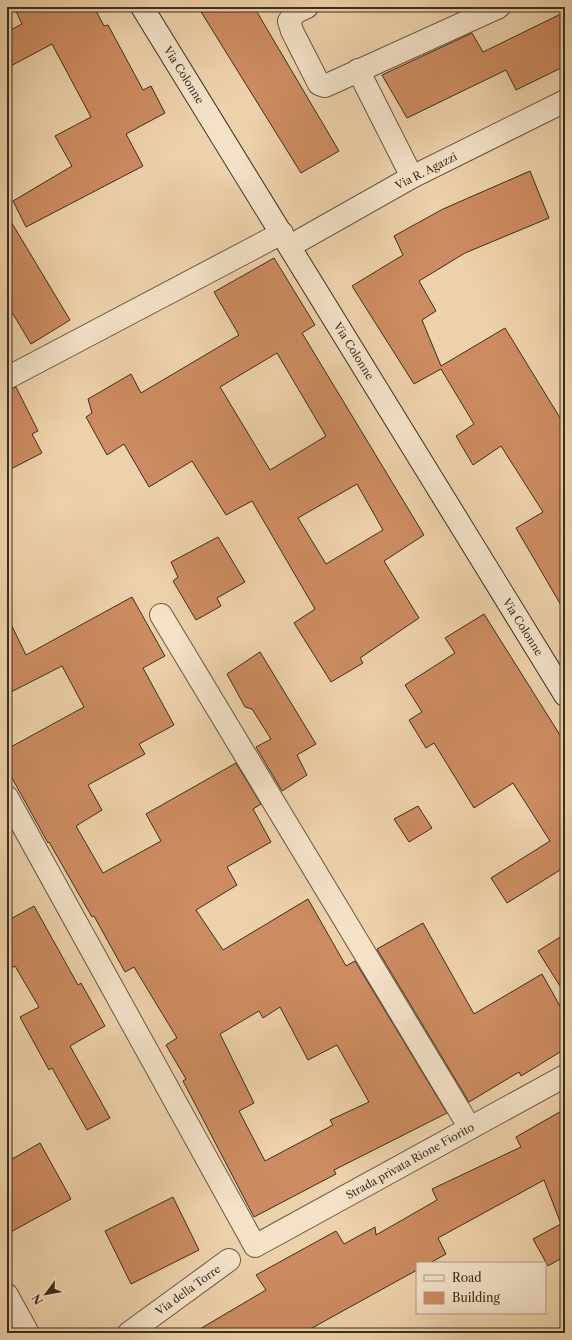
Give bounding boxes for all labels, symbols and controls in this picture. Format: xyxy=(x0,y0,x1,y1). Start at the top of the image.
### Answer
street label: Via Colonne xyxy=(160,43,207,106)
street label: Via R. Agazzi xyxy=(392,149,460,193)
street label: Via Colonne xyxy=(330,319,377,382)
street label: Via Colonne xyxy=(499,595,546,658)
street label: Strada privata Rione Fiorito xyxy=(343,1120,477,1202)
street label: Via della Torre xyxy=(152,1262,223,1319)
legend xyxy=(416,1262,546,1314)
text: Road xyxy=(452,1270,482,1285)
north arrow xyxy=(26,1274,66,1314)
text: Building xyxy=(452,1290,500,1305)
text: N xyxy=(29,1291,46,1307)

